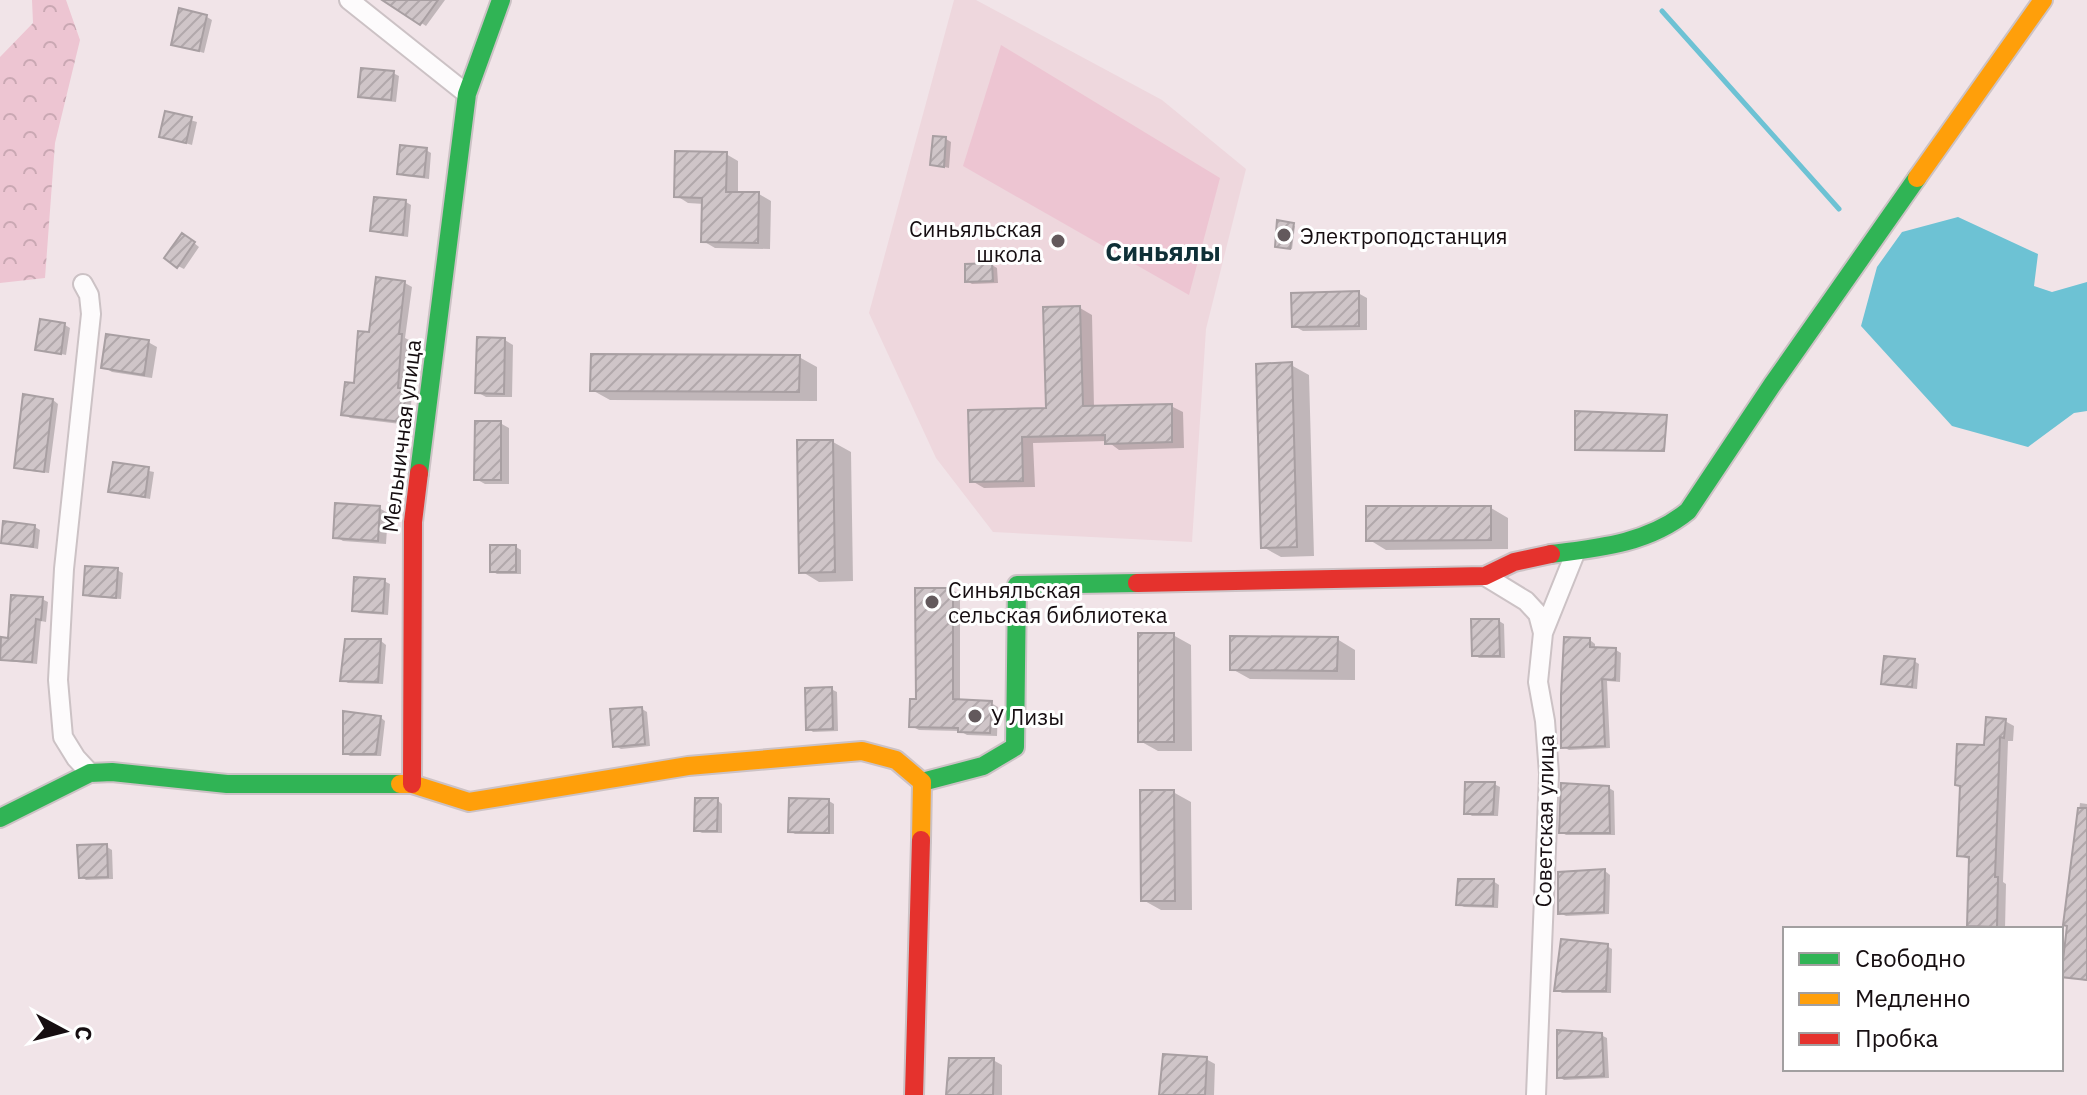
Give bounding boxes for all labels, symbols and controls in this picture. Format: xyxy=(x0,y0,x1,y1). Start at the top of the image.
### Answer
place label: Синьяльская школа xyxy=(909,214,1042,268)
place label: Электроподстанция xyxy=(1300,221,1508,250)
marker: Электроподстанция xyxy=(1275,226,1293,244)
marker: Синьяльская школа xyxy=(1049,232,1067,250)
district label: Синьялы xyxy=(1105,234,1221,268)
street label: Мельничная улица xyxy=(375,338,427,534)
place label: Синьяльская сельская библиотека xyxy=(948,575,1168,629)
marker: Синьяльская сельская библиотека xyxy=(923,593,941,611)
place label: У Лизы xyxy=(991,702,1064,731)
marker: У Лизы xyxy=(966,707,984,725)
street label: Советская улица xyxy=(1528,734,1560,908)
legend xyxy=(1783,927,2063,1071)
text: Свободно xyxy=(1855,942,1966,974)
text: Медленно xyxy=(1855,982,1971,1014)
north arrow xyxy=(24,991,104,1071)
text: Пробка xyxy=(1855,1022,1939,1054)
text: С xyxy=(69,1025,100,1042)

